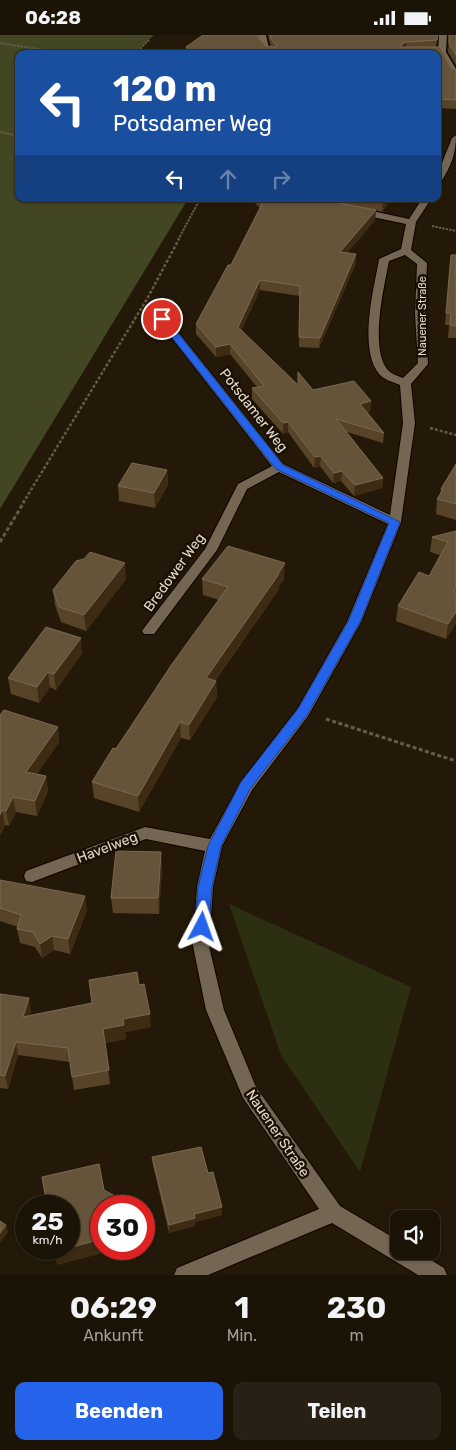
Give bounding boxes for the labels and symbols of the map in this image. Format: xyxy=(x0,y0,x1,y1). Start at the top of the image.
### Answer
street label: Nauener Straße xyxy=(416,276,429,356)
pin xyxy=(141,298,183,340)
street label: Potsdamer Weg xyxy=(216,365,291,455)
street label: Bredower Weg xyxy=(140,530,209,615)
street label: Havelweg xyxy=(74,828,140,867)
position arrow xyxy=(175,900,227,952)
street label: Nauener Straße xyxy=(242,1086,313,1180)
speed limit sign: 30 xyxy=(90,1195,155,1260)

